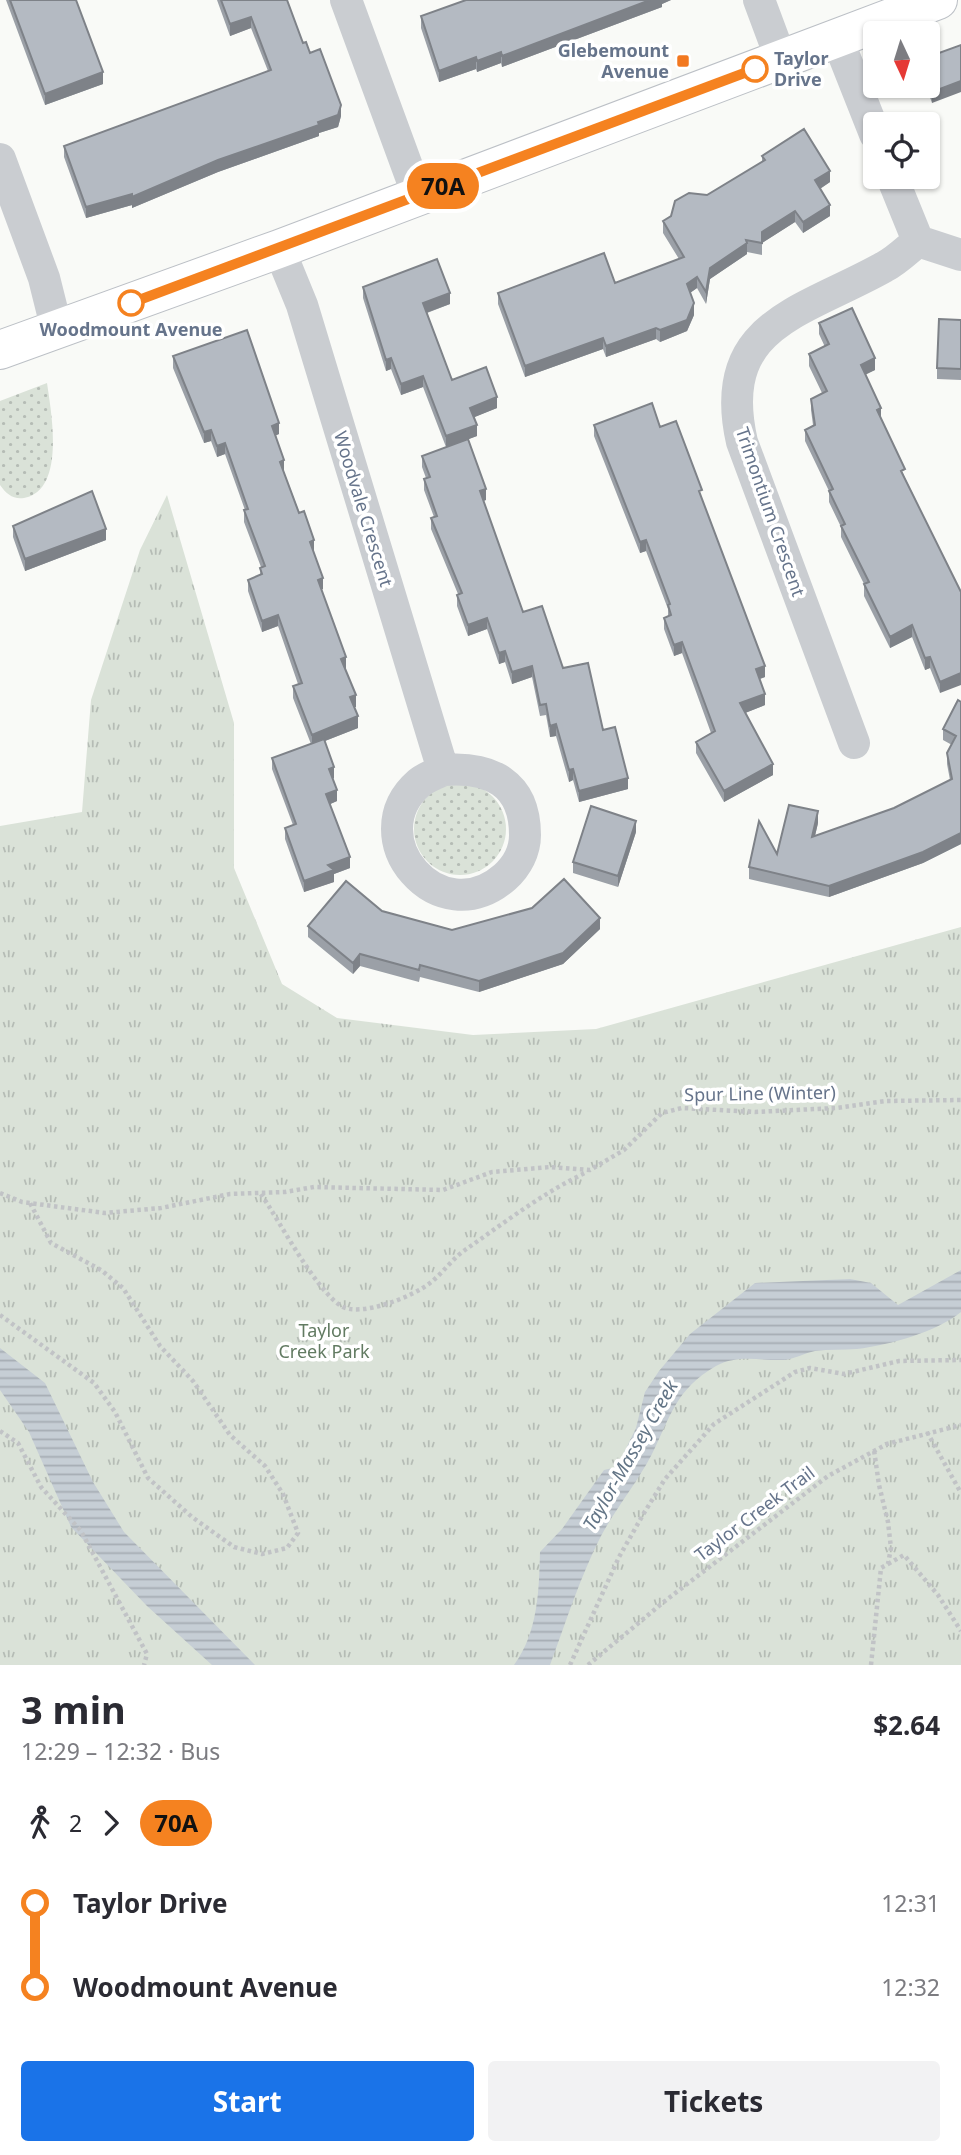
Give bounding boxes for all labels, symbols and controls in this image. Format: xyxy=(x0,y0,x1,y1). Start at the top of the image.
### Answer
north arrow xyxy=(863,21,940,98)
map controls xyxy=(863,21,940,189)
place label: Glebemount Avenue xyxy=(558,38,669,83)
place label: Taylor Drive xyxy=(774,46,829,91)
marker: Glebemount Avenue xyxy=(675,53,691,69)
marker: Taylor Drive xyxy=(742,56,768,82)
button: locate xyxy=(863,112,940,189)
line badge: 70A xyxy=(403,163,483,209)
text: 70A xyxy=(421,169,465,202)
marker: Woodmount Avenue xyxy=(118,290,144,316)
place label: Woodmount Avenue xyxy=(39,317,223,341)
street label: Trimontium Crescent xyxy=(731,424,811,600)
street label: Woodvale Crescent xyxy=(329,428,399,590)
street label: Spur Line (Winter) xyxy=(684,1080,836,1106)
park label: Taylor Creek Park xyxy=(278,1318,370,1363)
water label: Taylor-Massey Creek xyxy=(576,1375,684,1535)
street label: Taylor Creek Trail xyxy=(690,1460,819,1566)
text: 3 min xyxy=(21,1683,126,1735)
text: $2.64 xyxy=(873,1707,940,1743)
text: 12:29 – 12:32 · Bus xyxy=(21,1735,220,1767)
icon: walk xyxy=(21,1804,59,1842)
icon: forward xyxy=(92,1804,130,1842)
text: 70A xyxy=(154,1806,198,1839)
text: 2 xyxy=(69,1807,82,1839)
text: Taylor Drive xyxy=(73,1885,228,1921)
text: 12:31 xyxy=(881,1887,940,1919)
text: Woodmount Avenue xyxy=(73,1969,338,2005)
text: 12:32 xyxy=(881,1971,940,2003)
button: Start xyxy=(21,2061,474,2141)
button: Tickets xyxy=(488,2061,940,2141)

